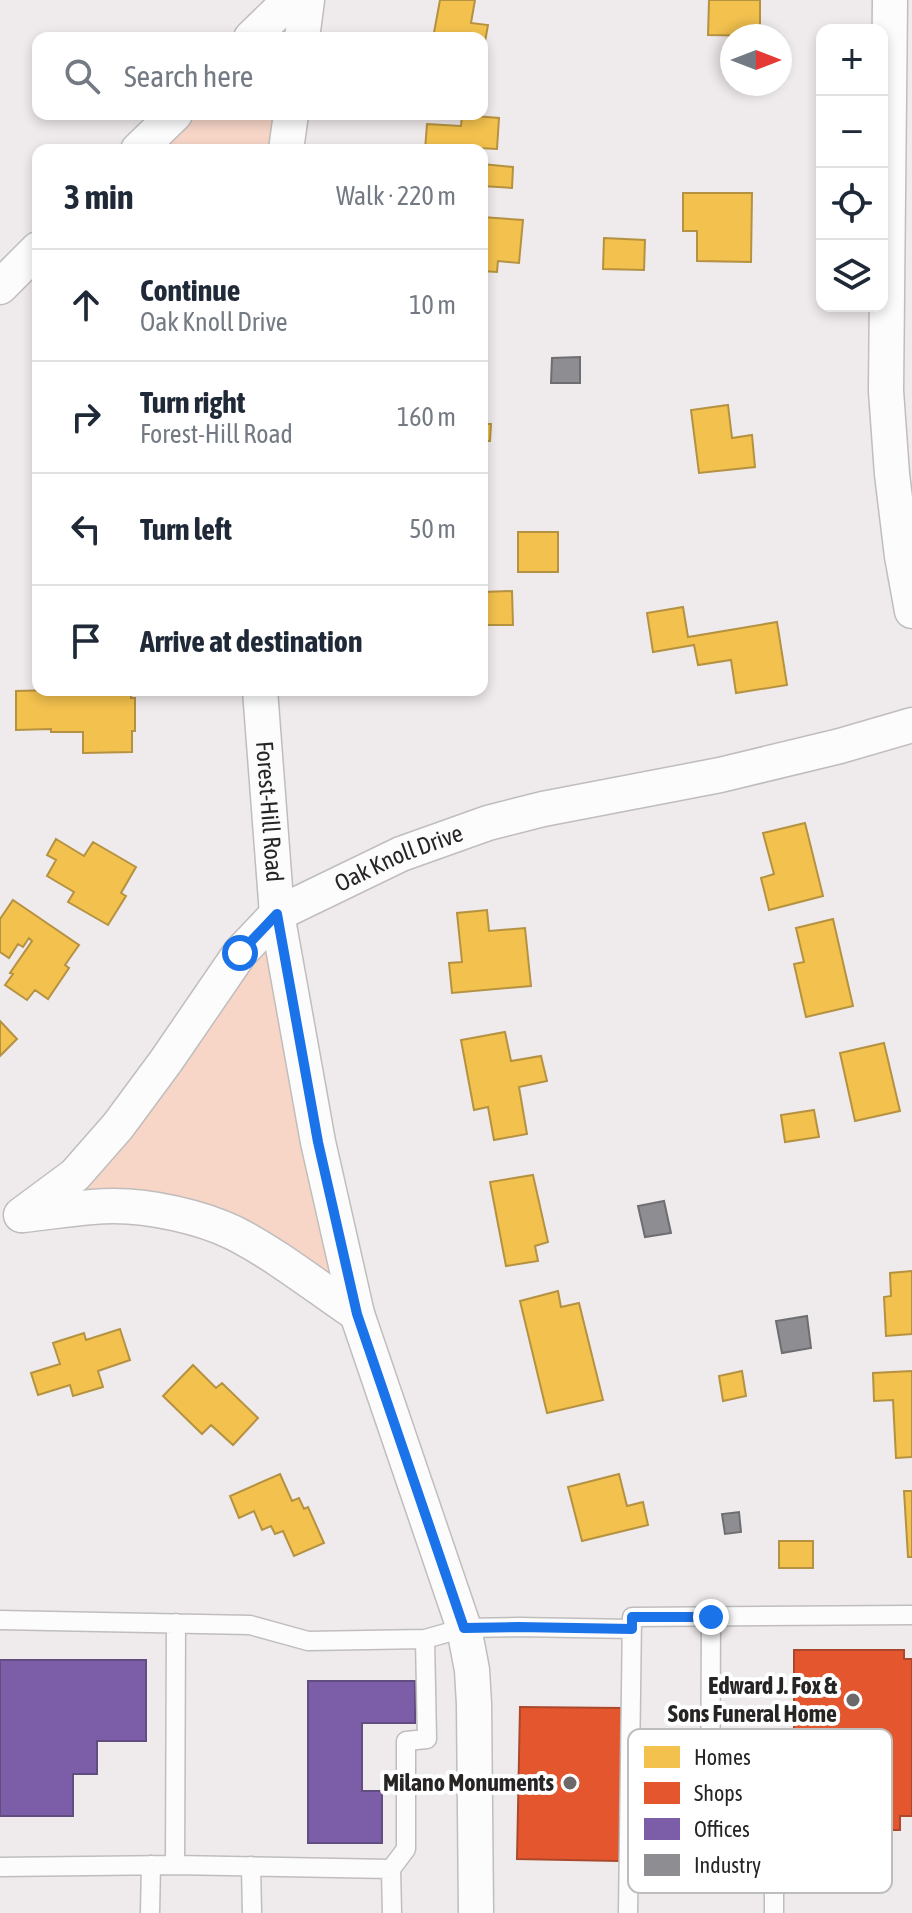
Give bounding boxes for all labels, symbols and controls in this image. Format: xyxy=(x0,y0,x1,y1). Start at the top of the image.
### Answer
north arrow xyxy=(720,24,792,96)
map controls xyxy=(816,24,888,312)
button: + xyxy=(816,24,888,96)
search box xyxy=(32,32,488,120)
icon: search xyxy=(60,54,104,98)
text: Search here xyxy=(124,59,253,93)
button: − xyxy=(816,96,888,168)
button: locate xyxy=(816,168,888,240)
text: 3 min xyxy=(64,177,133,216)
text: Walk · 220 m xyxy=(336,181,456,211)
button: layers xyxy=(816,240,888,312)
text: Continue xyxy=(140,273,240,307)
icon: ahead xyxy=(64,283,108,327)
text: 10 m xyxy=(409,290,456,320)
text: Oak Knoll Drive xyxy=(140,307,288,337)
text: Turn right xyxy=(140,385,246,419)
icon: right xyxy=(64,395,108,439)
text: 160 m xyxy=(397,402,456,432)
text: Forest-Hill Road xyxy=(140,419,293,449)
icon: left xyxy=(64,507,108,551)
text: Turn left xyxy=(140,512,232,546)
text: 50 m xyxy=(409,514,456,544)
icon: arrive xyxy=(64,619,108,663)
text: Arrive at destination xyxy=(140,624,362,658)
street label: Forest-Hill Road xyxy=(251,740,289,883)
street label: Oak Knoll Drive xyxy=(330,819,466,897)
route start xyxy=(222,935,258,971)
route end xyxy=(693,1599,729,1635)
place label: Edward J. Fox & Sons Funeral Home xyxy=(668,1672,838,1727)
marker: Edward J. Fox & Sons Funeral Home xyxy=(844,1691,862,1709)
legend xyxy=(628,1729,892,1893)
text: Homes xyxy=(694,1744,751,1770)
place label: Milano Monuments xyxy=(383,1769,555,1796)
marker: Milano Monuments xyxy=(561,1774,579,1792)
text: Shops xyxy=(694,1780,743,1806)
text: Offices xyxy=(694,1816,750,1842)
text: Industry xyxy=(694,1852,761,1878)

